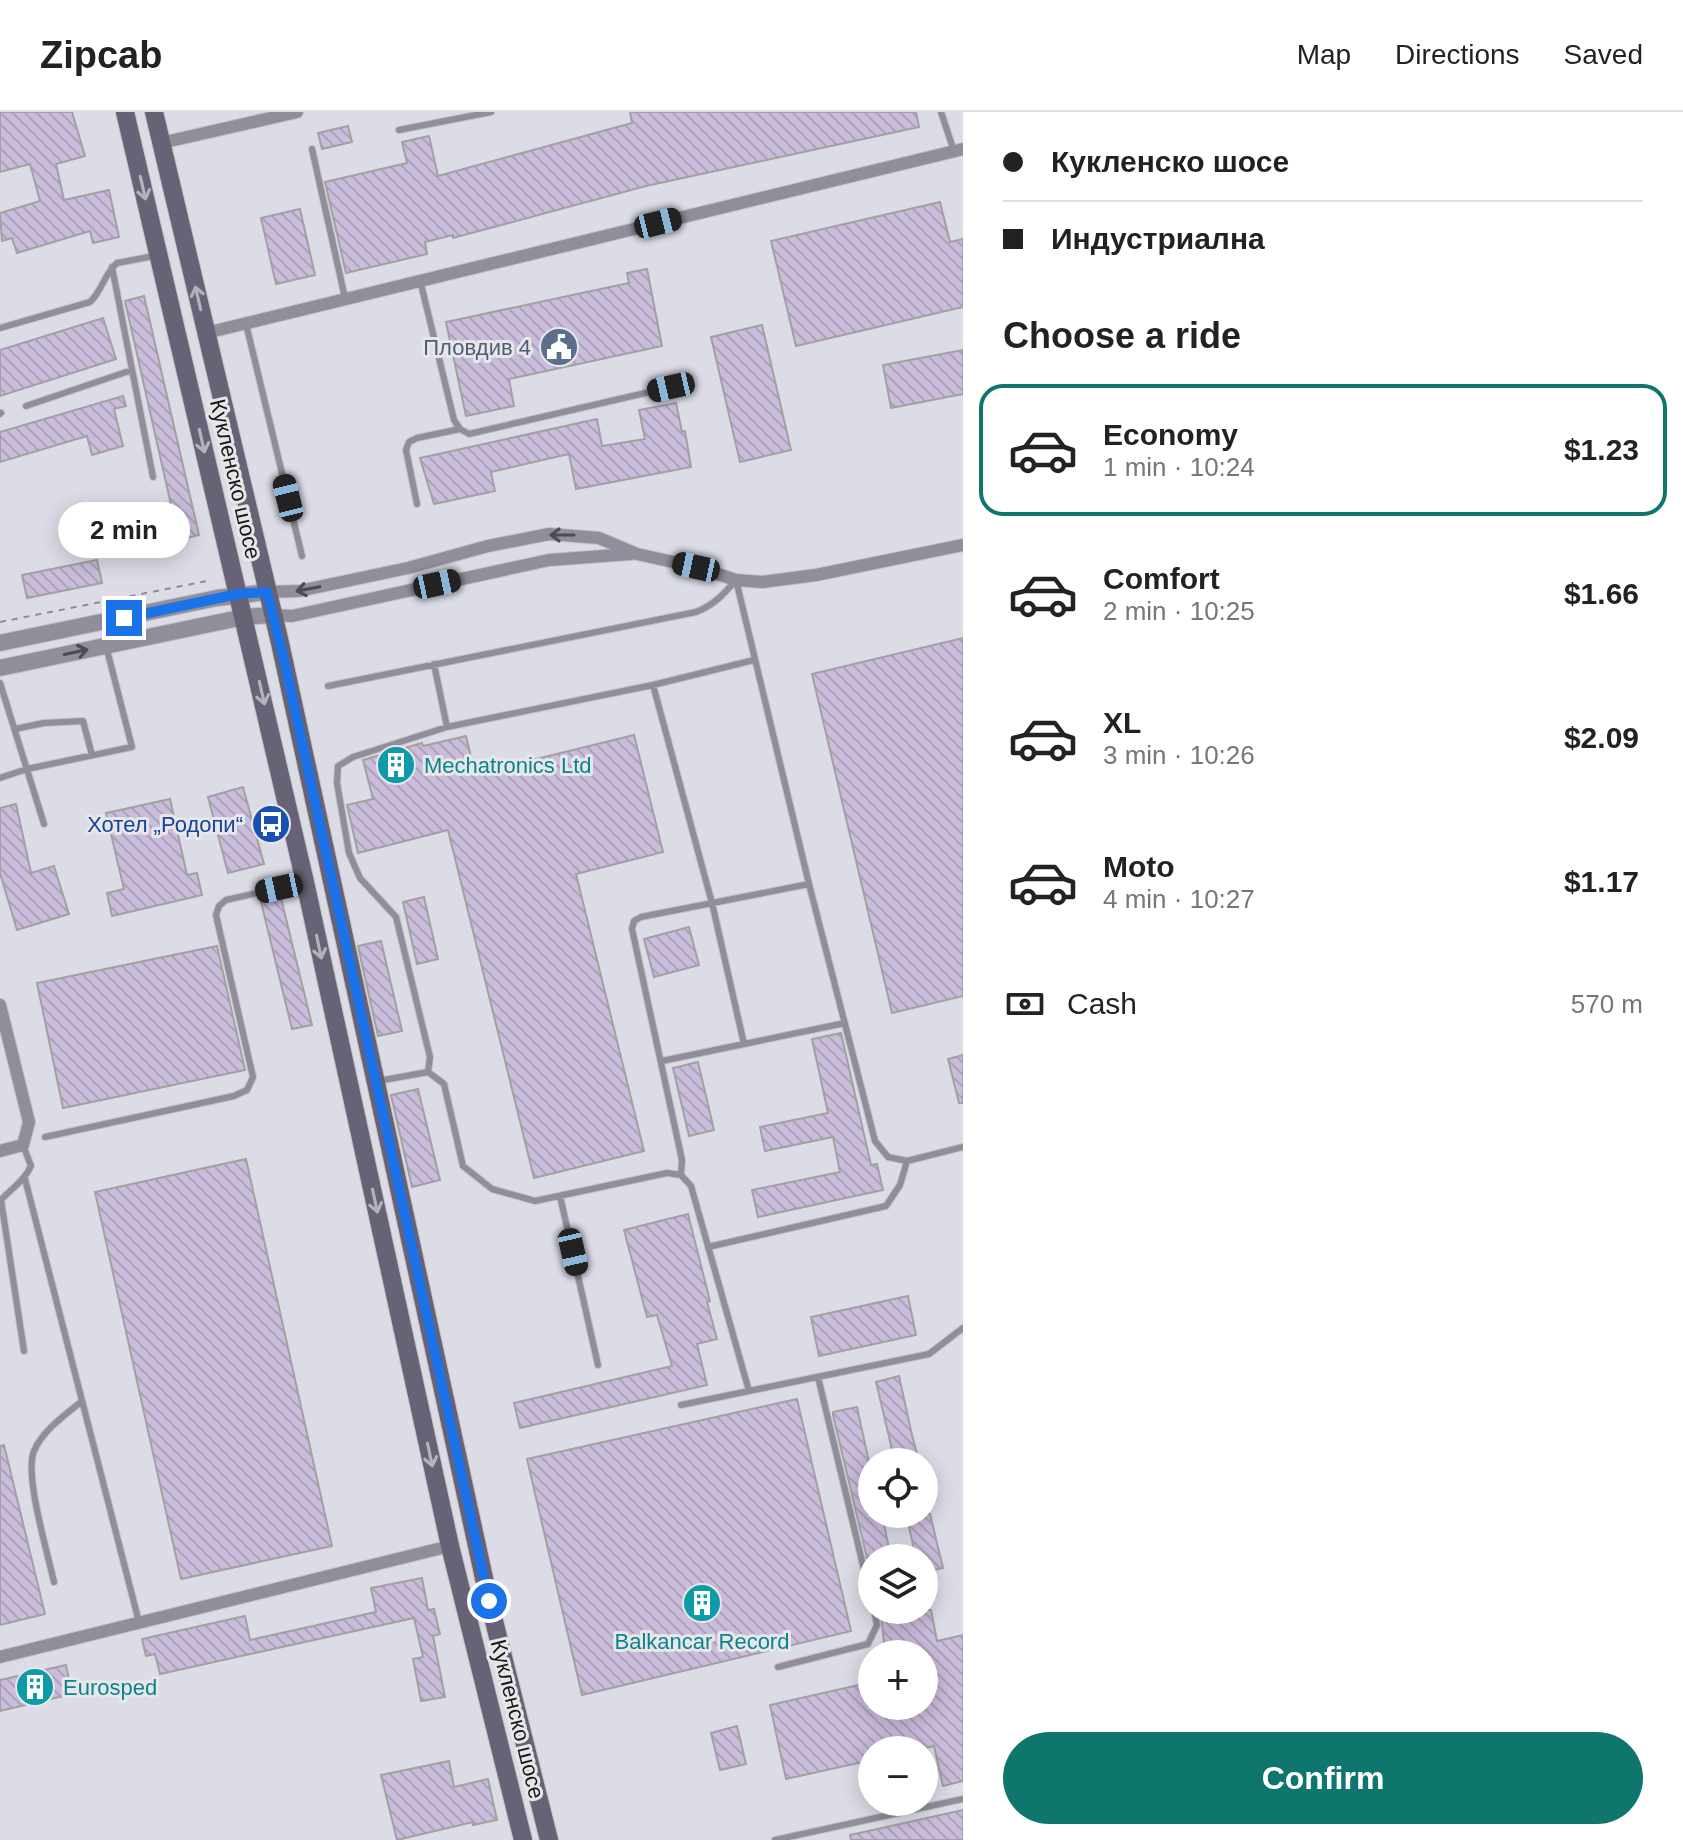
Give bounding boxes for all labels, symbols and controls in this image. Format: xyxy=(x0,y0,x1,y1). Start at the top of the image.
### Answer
text: Zipcab xyxy=(40,34,162,76)
text: Map xyxy=(1297,39,1351,70)
text: Directions xyxy=(1395,39,1520,70)
text: Saved xyxy=(1564,39,1643,70)
text: Кукленско шосе xyxy=(1051,145,1289,178)
one-way arrow xyxy=(136,175,151,200)
car xyxy=(632,206,684,240)
text: Индустриална xyxy=(1051,222,1265,255)
one-way arrow xyxy=(190,286,205,312)
text: Choose a ride xyxy=(1003,315,1241,356)
public building icon: Пловдив 4 xyxy=(538,326,580,368)
place label: Пловдив 4 xyxy=(423,335,531,360)
car xyxy=(645,370,697,404)
street label: Кукленско шосе xyxy=(205,397,266,561)
icon: car xyxy=(1007,414,1079,486)
text: Economy xyxy=(1103,418,1238,451)
one-way arrow xyxy=(196,428,211,453)
text: $1.23 xyxy=(1564,433,1639,466)
text: 1 min · 10:24 xyxy=(1103,452,1255,482)
car xyxy=(271,472,305,524)
callout: 2 min xyxy=(58,502,190,558)
text: 2 min xyxy=(90,515,158,545)
one-way arrow xyxy=(549,527,576,542)
car xyxy=(670,550,722,584)
icon: car xyxy=(1007,558,1079,630)
text: Comfort xyxy=(1103,562,1220,595)
car xyxy=(411,567,463,601)
text: $1.66 xyxy=(1564,577,1639,610)
one-way arrow xyxy=(296,582,322,597)
text: 2 min · 10:25 xyxy=(1103,596,1255,626)
route end xyxy=(106,600,142,636)
one-way arrow xyxy=(63,644,89,659)
one-way arrow xyxy=(255,680,270,706)
icon: car xyxy=(1007,702,1079,774)
text: XL xyxy=(1103,706,1141,739)
text: $2.09 xyxy=(1564,721,1639,754)
text: 3 min · 10:26 xyxy=(1103,740,1255,770)
building icon: Mechatronics Ltd xyxy=(375,744,417,786)
place label: Mechatronics Ltd xyxy=(424,753,592,778)
bus stop icon: Хотел „Родопи“ xyxy=(250,803,292,845)
place label: Хотел „Родопи“ xyxy=(87,812,243,837)
icon: car xyxy=(1007,846,1079,918)
text: Moto xyxy=(1103,850,1175,883)
text: $1.17 xyxy=(1564,865,1639,898)
car xyxy=(253,871,305,905)
text: 4 min · 10:27 xyxy=(1103,884,1255,914)
one-way arrow xyxy=(312,933,327,959)
icon: cash xyxy=(1003,982,1047,1026)
text: Cash xyxy=(1067,987,1137,1020)
text: 570 m xyxy=(1571,989,1643,1019)
one-way arrow xyxy=(368,1187,383,1213)
car xyxy=(556,1226,590,1278)
one-way arrow xyxy=(423,1441,438,1467)
map controls xyxy=(858,1448,938,1816)
button: locate xyxy=(858,1448,938,1528)
button: layers xyxy=(858,1544,938,1624)
building icon: Balkancar Record xyxy=(681,1582,723,1624)
route start xyxy=(471,1583,507,1619)
place label: Balkancar Record xyxy=(615,1629,789,1654)
street label: Кукленско шосе xyxy=(486,1637,549,1801)
button: + xyxy=(858,1640,938,1720)
building icon: Eurosped xyxy=(14,1666,56,1708)
place label: Eurosped xyxy=(63,1675,157,1700)
button: Confirm xyxy=(1003,1732,1643,1824)
button: − xyxy=(858,1736,938,1816)

